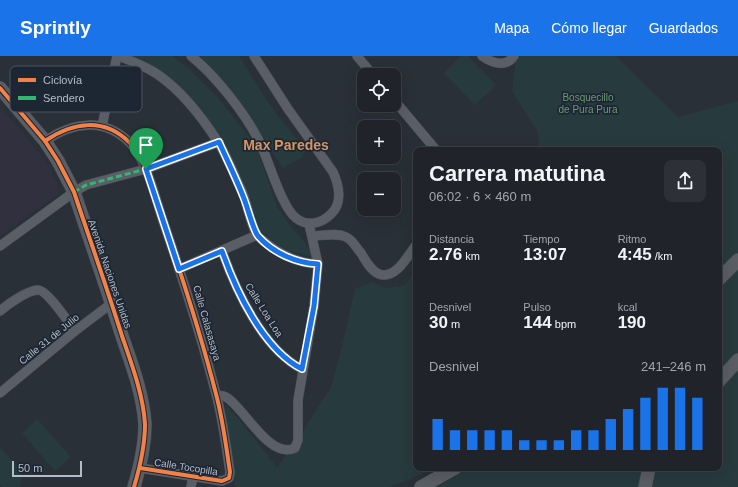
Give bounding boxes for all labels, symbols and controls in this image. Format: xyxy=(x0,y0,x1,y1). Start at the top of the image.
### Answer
text: Sprintly xyxy=(20,17,91,38)
text: Mapa xyxy=(494,20,529,36)
text: Cómo llegar xyxy=(551,20,627,36)
text: Guardados xyxy=(649,20,718,36)
legend xyxy=(10,66,142,112)
map controls xyxy=(357,68,401,216)
button: locate xyxy=(357,68,401,112)
text: Ciclovía xyxy=(43,74,83,86)
text: Sendero xyxy=(43,92,85,104)
park label: Bosquecillo de Pura Pura xyxy=(559,92,618,115)
button: + xyxy=(357,120,401,164)
pin xyxy=(129,128,163,169)
icon: arrive xyxy=(135,134,157,156)
district label: Max Paredes xyxy=(243,137,329,153)
button: share xyxy=(664,160,706,202)
text: Carrera matutina xyxy=(429,161,605,186)
button: − xyxy=(357,172,401,216)
text: 06:02 · 6 × 460 m xyxy=(429,189,531,204)
street label: Avenida Naciones Unidas xyxy=(86,218,134,330)
text: Distancia xyxy=(429,233,474,245)
text: Tiempo xyxy=(523,233,560,245)
text: Ritmo xyxy=(618,233,646,245)
text: 2.76 xyxy=(429,245,462,264)
text: 13:07 xyxy=(523,245,567,264)
text: 4:45 xyxy=(618,245,652,264)
text: km xyxy=(462,250,480,262)
text: /km xyxy=(652,250,672,262)
street label: Calle Loa Loa xyxy=(243,281,285,339)
street label: Calle Calasasaya xyxy=(191,284,223,362)
text: Desnivel xyxy=(429,301,471,313)
text: Pulso xyxy=(523,301,551,313)
text: kcal xyxy=(618,301,637,313)
street label: Calle 31 de Julio xyxy=(17,311,82,367)
text: 30 xyxy=(429,313,448,332)
text: 144 xyxy=(523,313,552,332)
text: 190 xyxy=(618,313,646,332)
text: m xyxy=(448,318,460,330)
text: bpm xyxy=(552,318,576,330)
text: Desnivel xyxy=(429,359,479,374)
text: 241–246 m xyxy=(641,359,706,374)
street label: Calle Tocopilla xyxy=(153,457,219,478)
scale bar xyxy=(12,459,82,478)
text: 50 m xyxy=(18,462,42,474)

